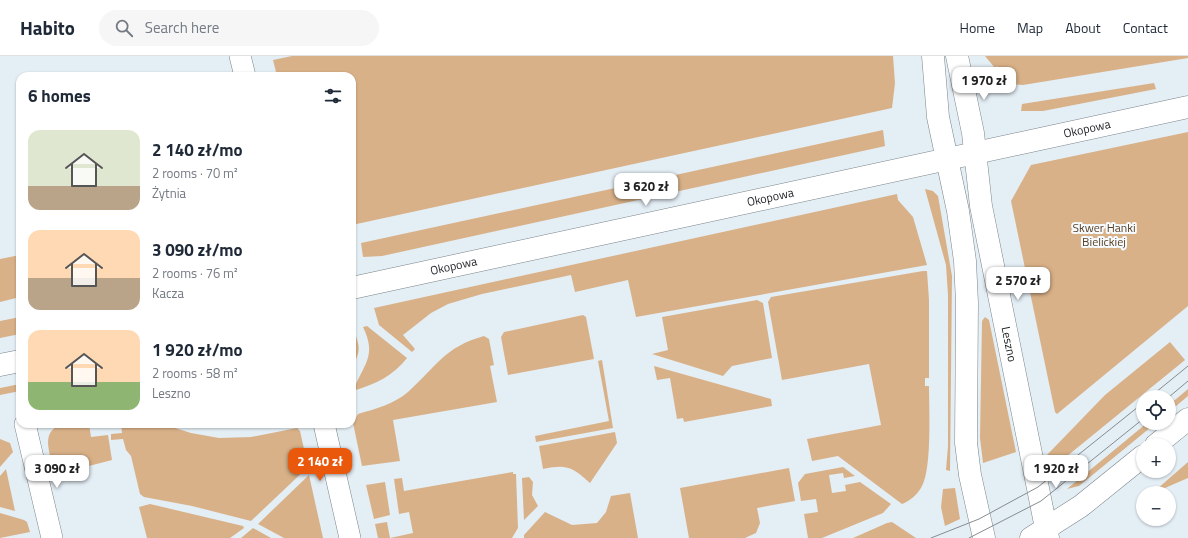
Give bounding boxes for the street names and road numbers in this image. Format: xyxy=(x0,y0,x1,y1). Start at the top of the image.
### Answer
street label: Okopowa xyxy=(1062,114,1112,143)
street label: Okopowa xyxy=(745,183,795,211)
street label: Okopowa xyxy=(428,251,479,280)
street label: Leszno xyxy=(997,325,1022,363)

